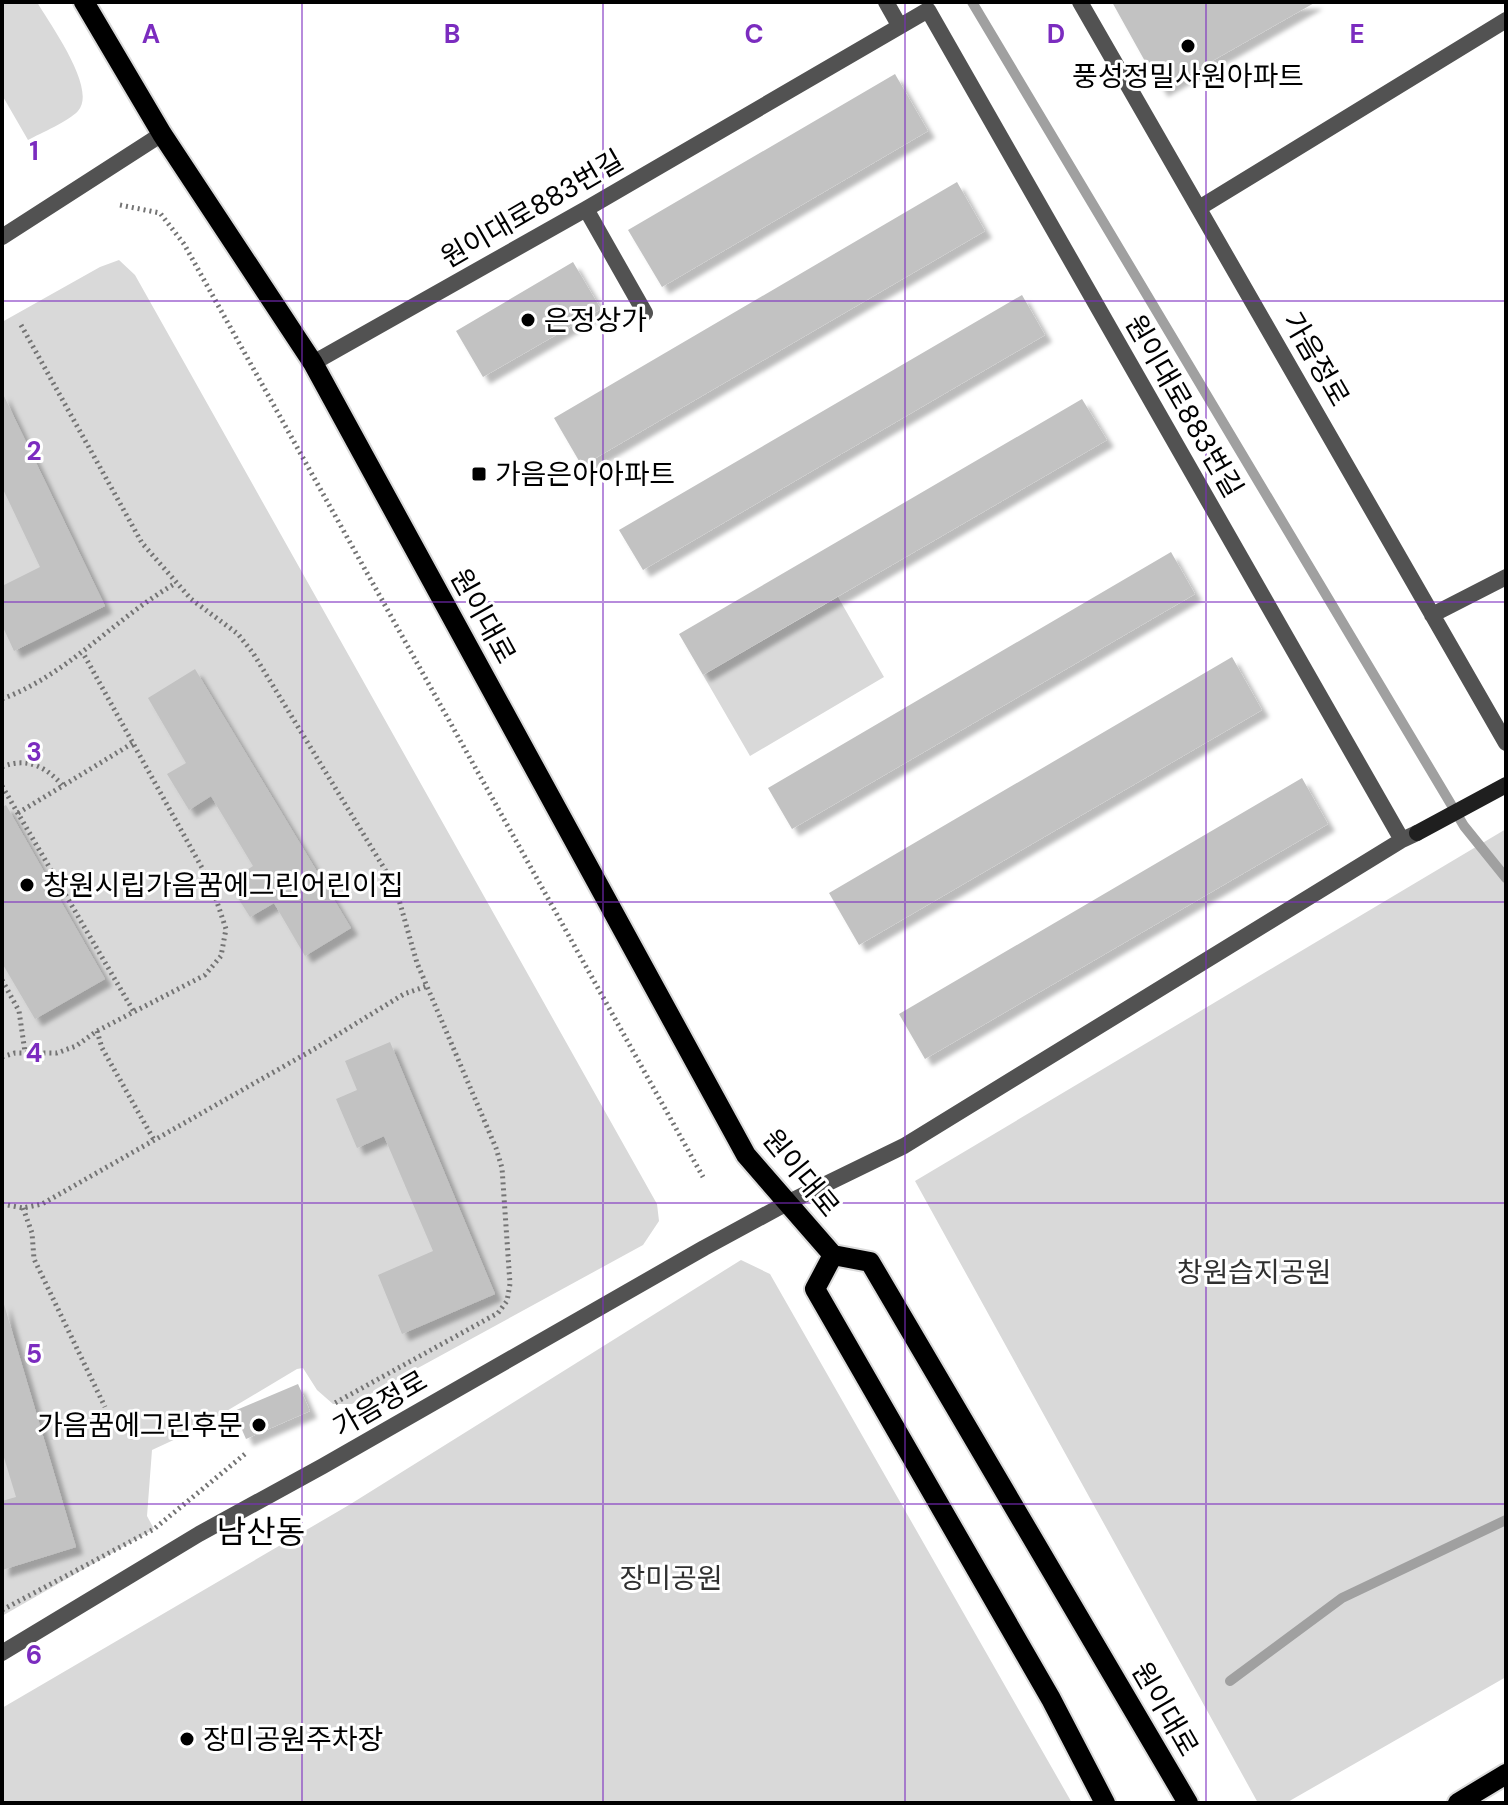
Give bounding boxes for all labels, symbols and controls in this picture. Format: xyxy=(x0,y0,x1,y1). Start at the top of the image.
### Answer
text: A xyxy=(142,17,160,51)
text: B xyxy=(444,17,460,51)
text: C xyxy=(744,17,764,51)
text: D xyxy=(1047,17,1065,51)
text: E xyxy=(1349,17,1365,51)
marker: 풍성정밀사원아파트 xyxy=(1179,37,1197,55)
place label: 풍성정밀사원아파트 xyxy=(1072,58,1304,95)
text: 1 xyxy=(29,134,39,168)
street label: 원이대로883번길 xyxy=(434,142,630,276)
place label: 은정상가 xyxy=(544,302,647,339)
street label: 가음정로 xyxy=(1274,305,1358,413)
street label: 원이대로883번길 xyxy=(1117,308,1251,504)
marker: 은정상가 xyxy=(519,311,537,329)
text: 2 xyxy=(26,434,42,468)
place label: 가음은아아파트 xyxy=(495,456,675,493)
marker: 가음은아아파트 xyxy=(470,465,488,483)
street label: 원이대로 xyxy=(442,562,524,670)
text: 3 xyxy=(26,735,42,769)
place label: 창원시립가음꿈에그린어린이집 xyxy=(43,867,404,904)
marker: 창원시립가음꿈에그린어린이집 xyxy=(18,876,36,894)
text: 4 xyxy=(26,1036,42,1070)
street label: 원이대로 xyxy=(754,1121,848,1225)
park label: 창원습지공원 xyxy=(1177,1254,1331,1291)
text: 5 xyxy=(26,1337,42,1371)
street label: 가음정로 xyxy=(326,1362,434,1446)
place label: 가음꿈에그린후문 xyxy=(37,1407,243,1444)
marker: 가음꿈에그린후문 xyxy=(250,1416,268,1434)
district label: 남산동 xyxy=(217,1511,305,1553)
park label: 장미공원 xyxy=(619,1560,723,1597)
text: 6 xyxy=(26,1638,42,1672)
street label: 원이대로 xyxy=(1123,1655,1207,1763)
place label: 장미공원주차장 xyxy=(203,1721,383,1758)
marker: 장미공원주차장 xyxy=(178,1730,196,1748)

